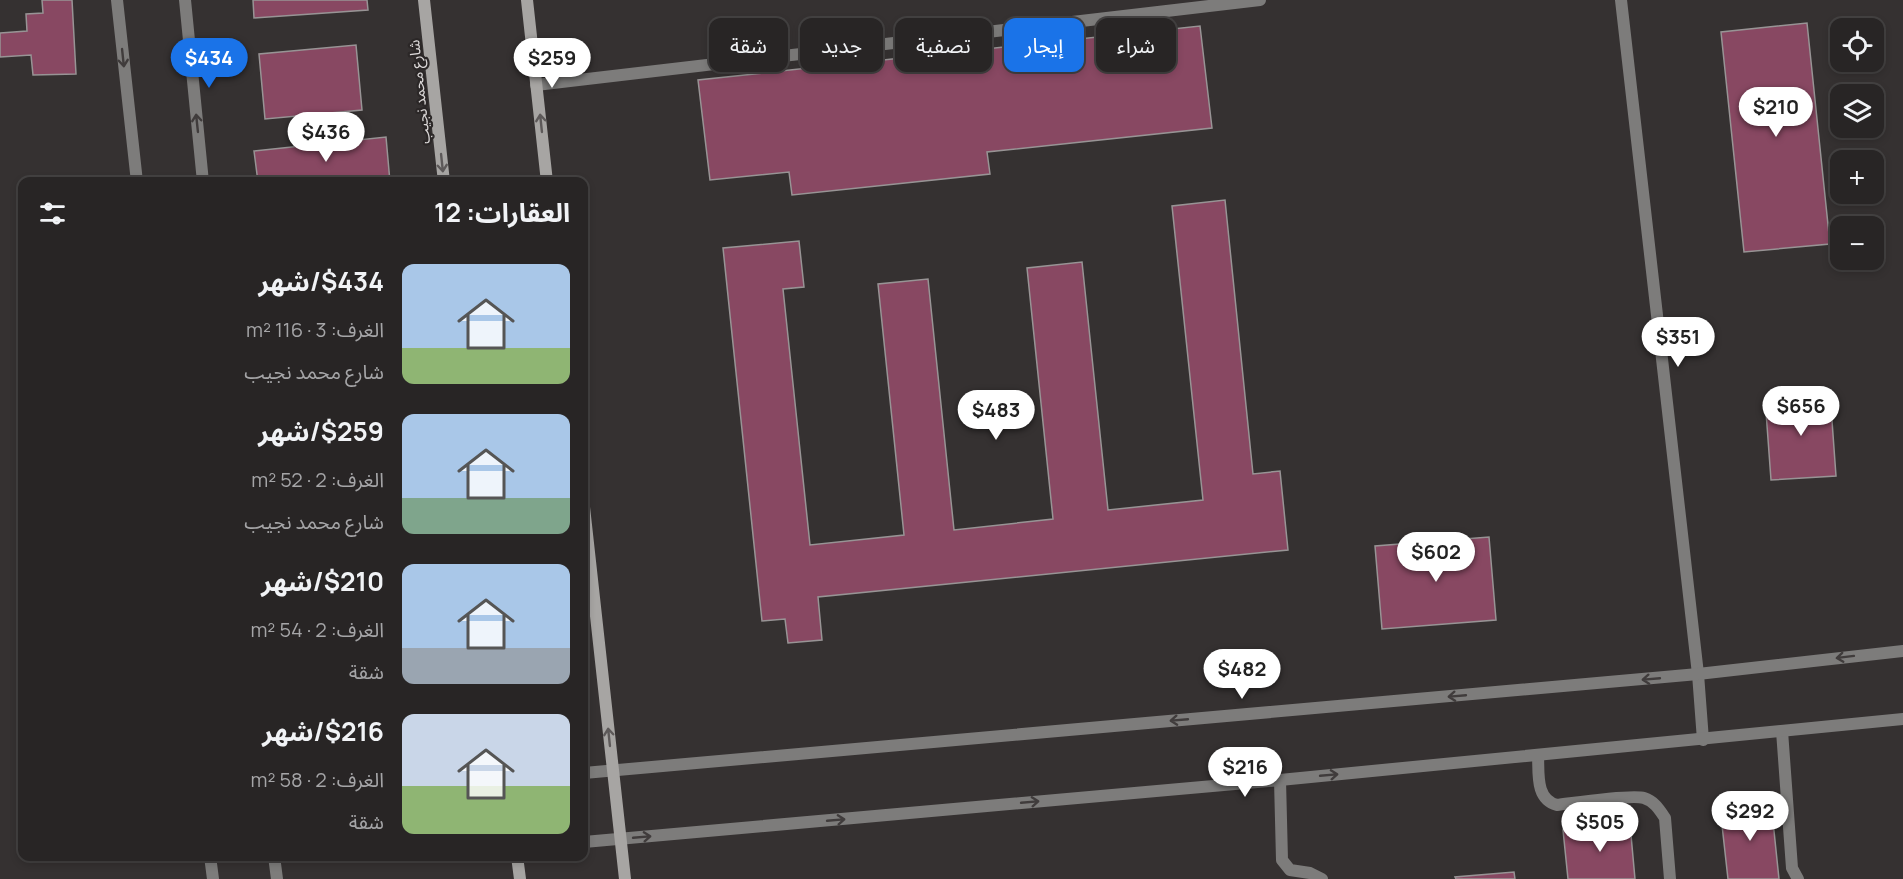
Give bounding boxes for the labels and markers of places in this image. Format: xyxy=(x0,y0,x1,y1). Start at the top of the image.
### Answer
pin: $434 xyxy=(173,38,245,89)
pin: $259 xyxy=(516,38,588,89)
pin: $210 xyxy=(1740,87,1812,138)
pin: $436 xyxy=(290,112,362,163)
pin: $351 xyxy=(1642,317,1714,368)
pin: $656 xyxy=(1765,386,1837,437)
pin: $483 xyxy=(960,390,1032,441)
pin: $602 xyxy=(1400,532,1472,583)
pin: $482 xyxy=(1206,649,1278,700)
pin: $216 xyxy=(1209,747,1281,798)
pin: $292 xyxy=(1714,791,1786,842)
pin: $505 xyxy=(1564,802,1636,853)

